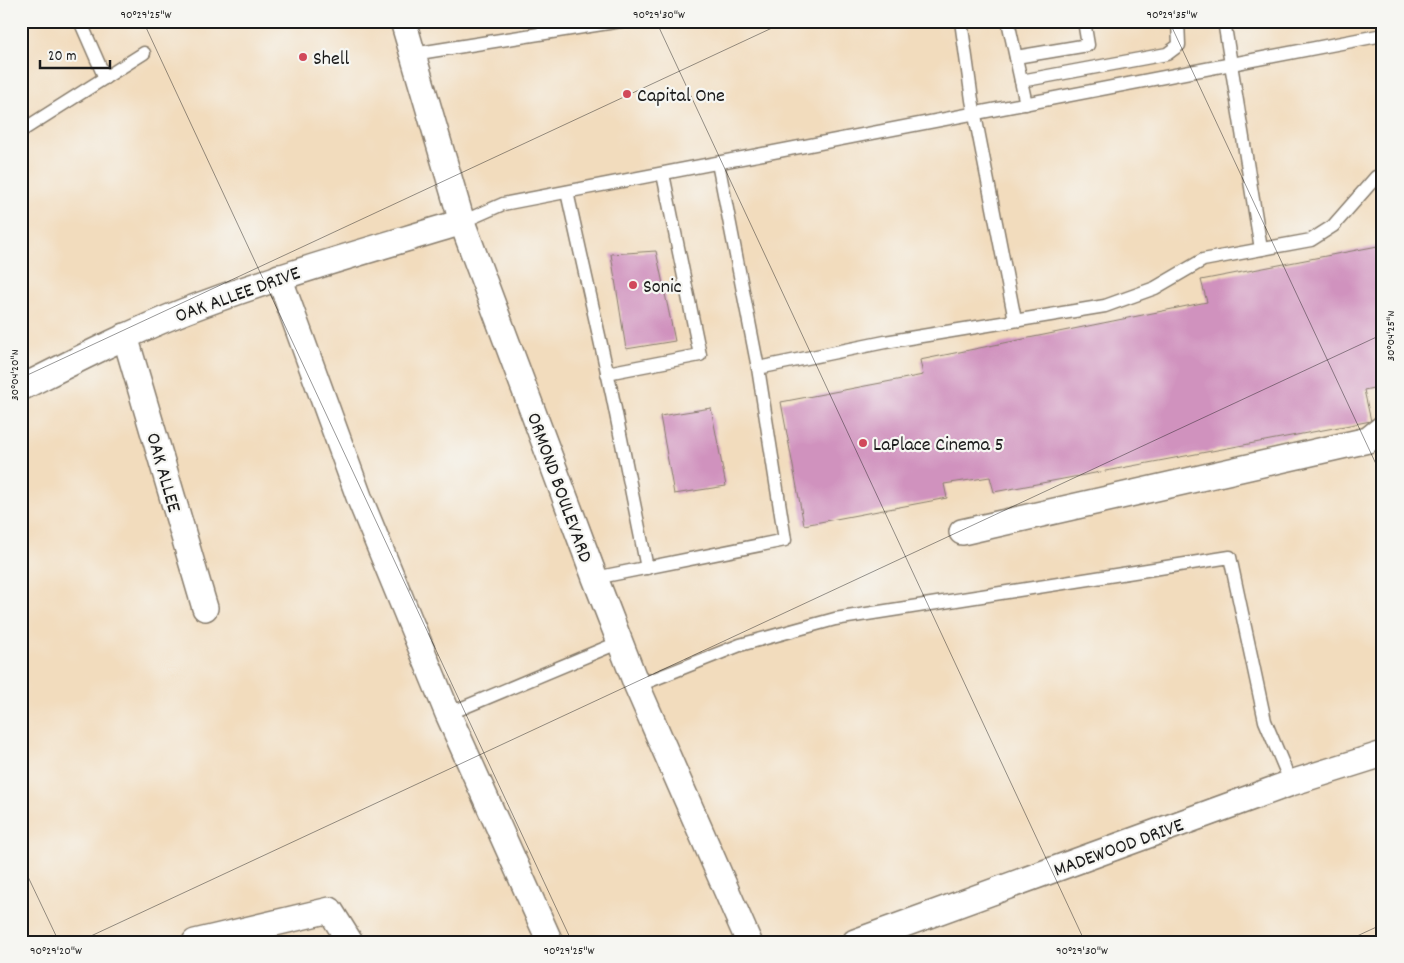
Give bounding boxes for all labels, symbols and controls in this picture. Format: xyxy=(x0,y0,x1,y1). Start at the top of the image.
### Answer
text: 90°29'25"W xyxy=(121,7,172,24)
text: 90°29'30"W xyxy=(633,7,685,24)
text: 90°29'35"W xyxy=(1146,7,1198,24)
scale bar xyxy=(40,38,110,70)
text: 20 m xyxy=(48,46,76,68)
place label: Shell xyxy=(313,46,350,74)
marker: Shell xyxy=(297,51,309,63)
place label: Capital One xyxy=(637,83,725,111)
marker: Capital One xyxy=(621,88,633,100)
street label: OAK ALLEE DRIVE xyxy=(172,260,304,331)
place label: Sonic xyxy=(643,274,682,302)
marker: Sonic xyxy=(627,279,639,291)
text: 30°04'25"N xyxy=(1383,311,1400,361)
text: 30°04'20"N xyxy=(7,349,24,401)
street label: ORMOND BOULEVARD xyxy=(518,409,598,567)
street label: OAK ALLEE xyxy=(137,430,187,516)
place label: LaPlace Cinema 5 xyxy=(873,432,1004,460)
marker: LaPlace Cinema 5 xyxy=(857,437,869,449)
street label: MADEWOOD DRIVE xyxy=(1050,812,1188,885)
text: 90°29'20"W xyxy=(30,943,82,960)
text: 90°29'25"W xyxy=(544,943,595,960)
text: 90°29'30"W xyxy=(1056,943,1108,960)

